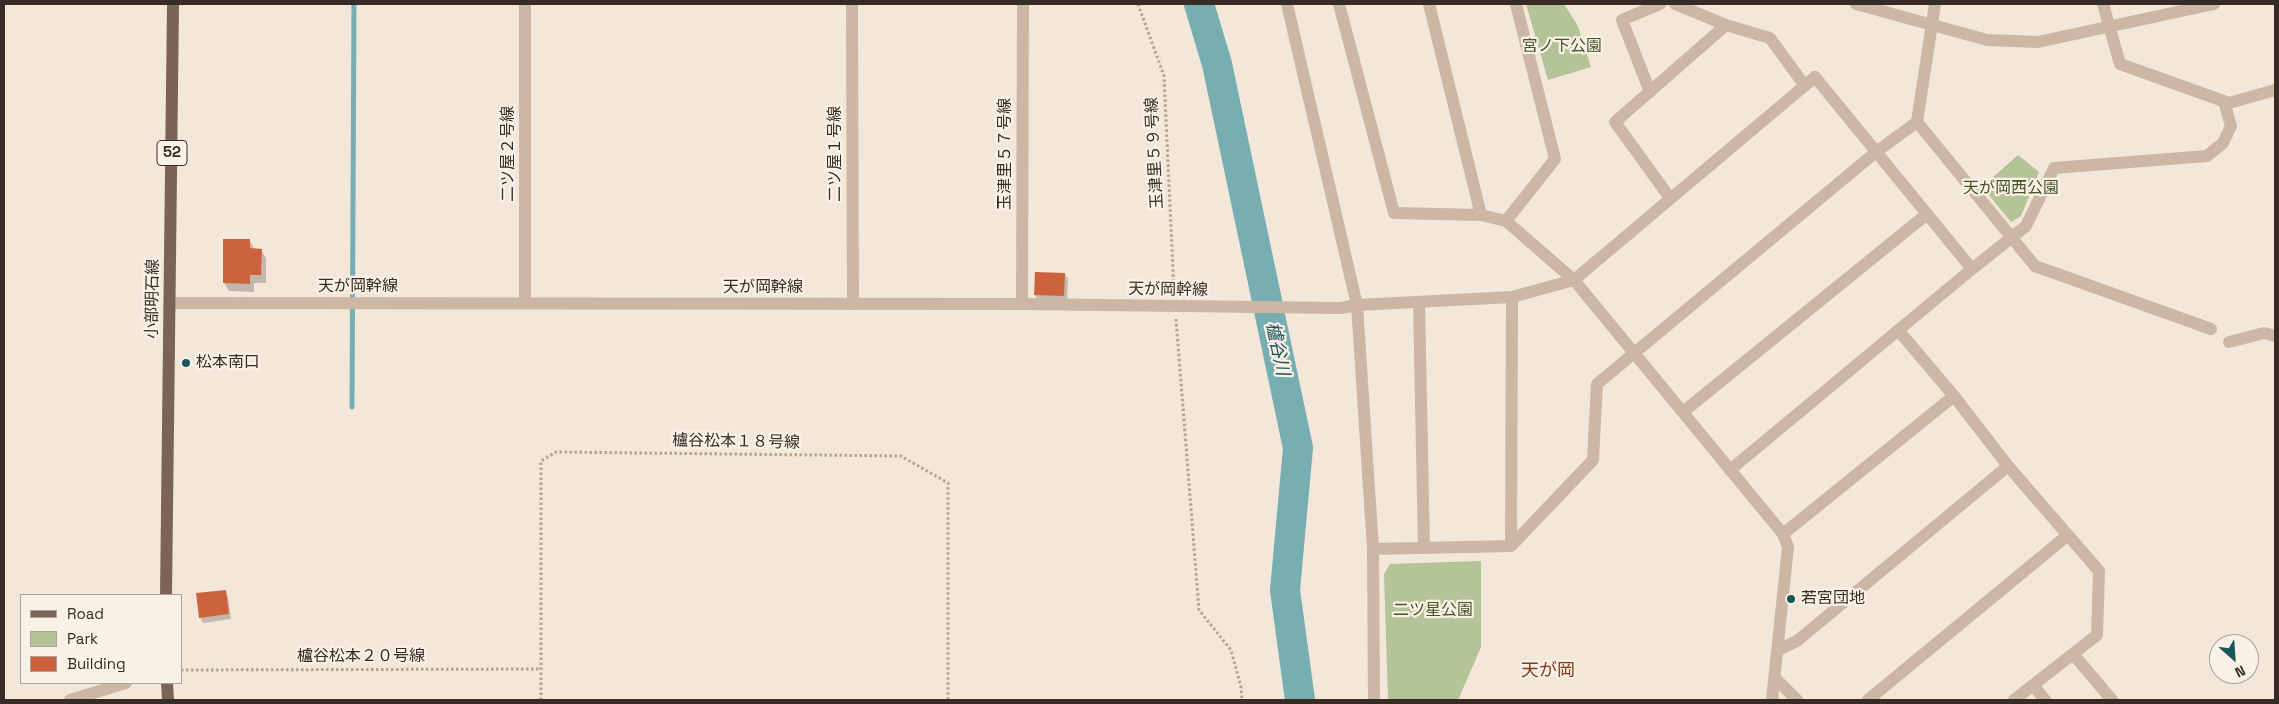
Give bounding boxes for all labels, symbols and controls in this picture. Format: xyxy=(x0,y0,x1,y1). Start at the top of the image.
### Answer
park label: 宮ノ下公園 xyxy=(1522,37,1602,57)
street label: 玉津里５９号線 xyxy=(1142,97,1168,209)
street label: 玉津里５７号線 xyxy=(996,98,1016,210)
street label: 二ツ屋２号線 xyxy=(499,106,519,202)
street label: 二ツ屋１号線 xyxy=(826,106,846,202)
road number: 52 xyxy=(157,140,187,166)
park label: 天が岡西公園 xyxy=(1963,179,2059,199)
street label: 小部明石線 xyxy=(143,259,163,339)
street label: 天が岡幹線 xyxy=(318,277,398,297)
street label: 天が岡幹線 xyxy=(723,278,803,298)
street label: 天が岡幹線 xyxy=(1128,280,1208,300)
water label: 櫨谷川 xyxy=(1261,320,1293,378)
place label: 松本南口 xyxy=(196,353,260,373)
marker: 松本南口 xyxy=(180,357,192,369)
street label: 櫨谷松本１８号線 xyxy=(672,431,800,453)
place label: 若宮団地 xyxy=(1801,589,1865,609)
marker: 若宮団地 xyxy=(1785,593,1797,605)
legend xyxy=(20,594,182,684)
park label: 二ツ星公園 xyxy=(1393,601,1473,621)
text: Road xyxy=(67,604,104,623)
text: Park xyxy=(67,629,98,648)
north arrow xyxy=(2209,634,2259,684)
street label: 櫨谷松本２０号線 xyxy=(297,647,425,667)
text: Building xyxy=(67,654,126,673)
district label: 天が岡 xyxy=(1521,660,1575,682)
text: N xyxy=(2232,661,2248,682)

